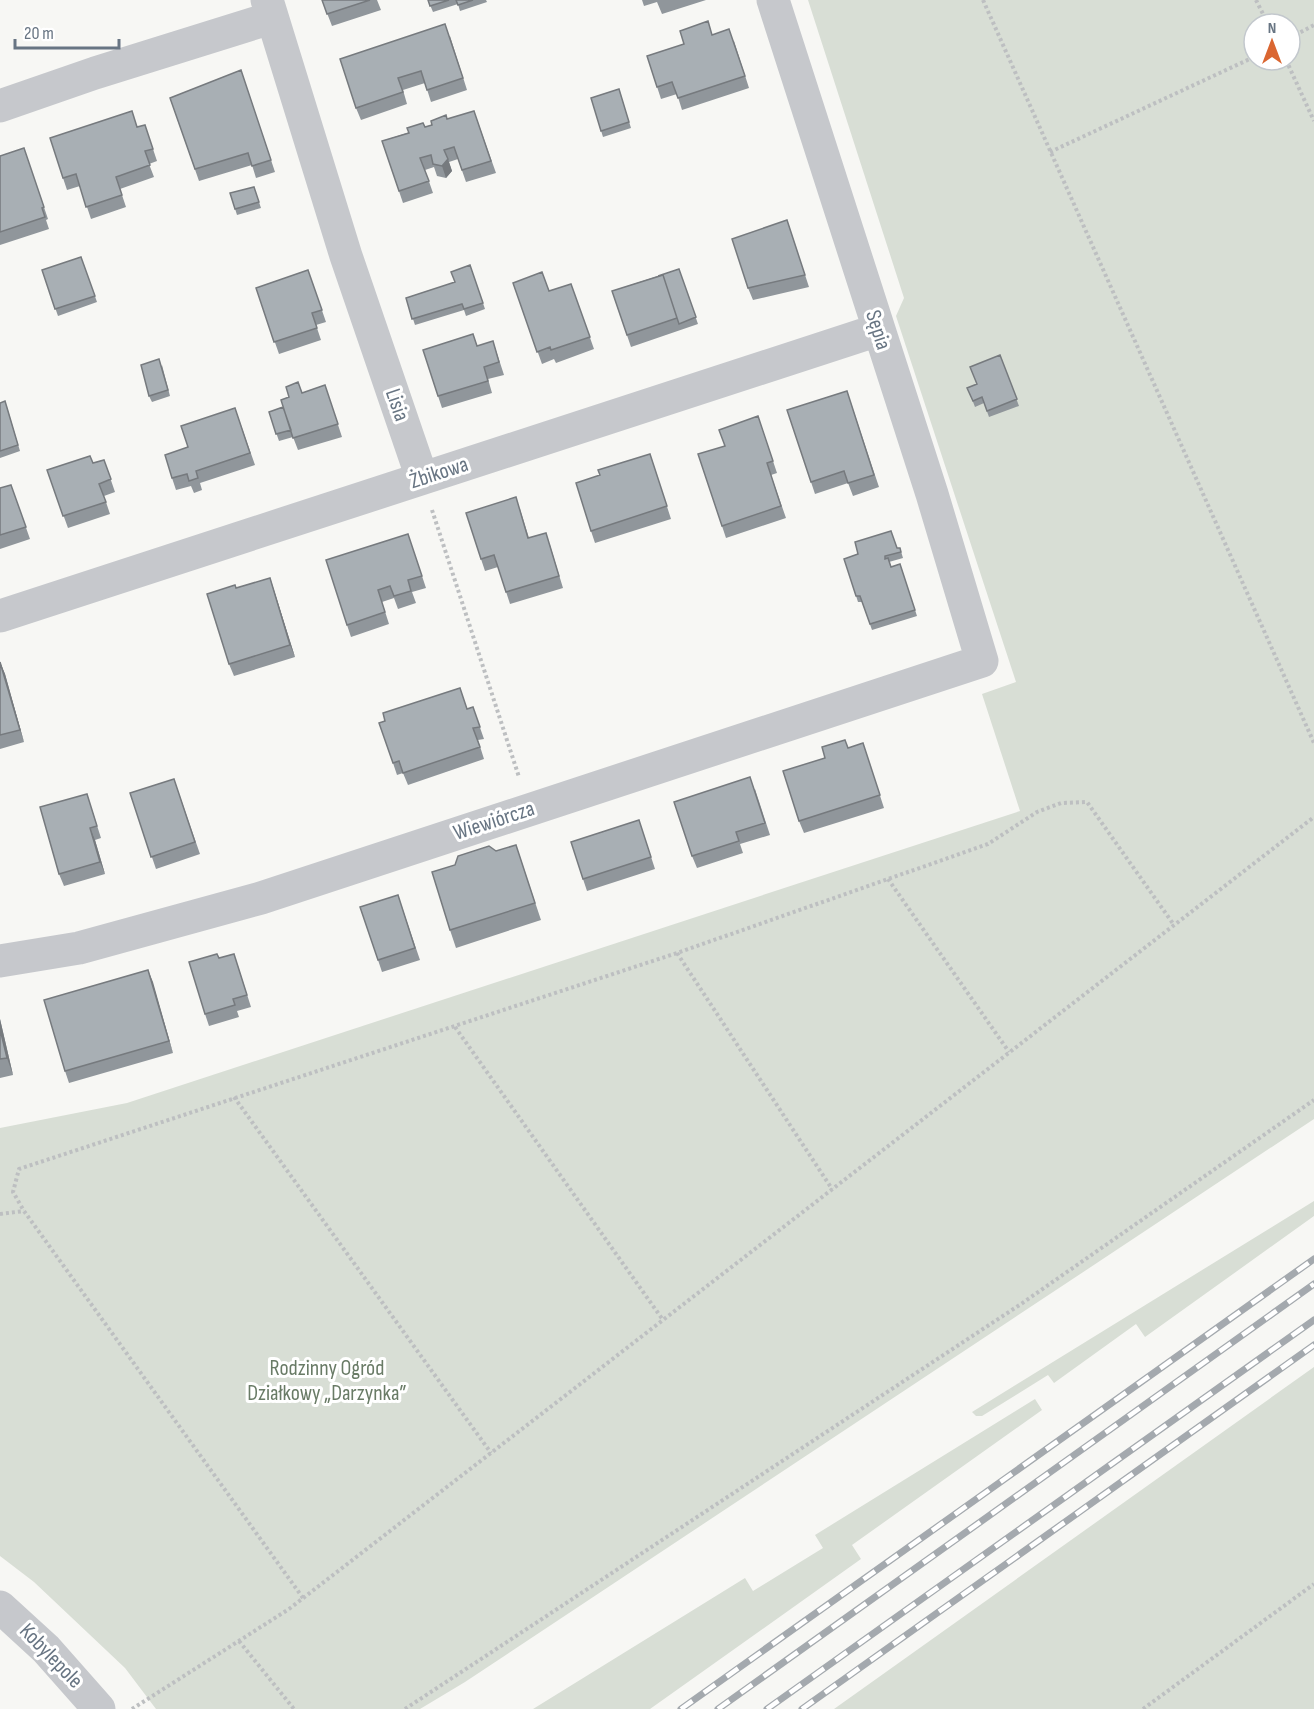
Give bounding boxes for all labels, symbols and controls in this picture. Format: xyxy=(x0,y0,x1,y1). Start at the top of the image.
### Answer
scale bar xyxy=(15,12,118,50)
north arrow xyxy=(1242,12,1302,72)
text: N xyxy=(1268,19,1276,38)
text: 20 m xyxy=(24,23,54,44)
street label: Sępia xyxy=(859,307,897,353)
street label: Lisia xyxy=(379,385,415,425)
street label: Żbikowa xyxy=(406,451,472,495)
street label: Wiewiórcza xyxy=(450,795,538,847)
park label: Rodzinny Ogród Działkowy „Darzynka” xyxy=(247,1355,407,1407)
street label: Kobylepole xyxy=(13,1618,89,1694)

